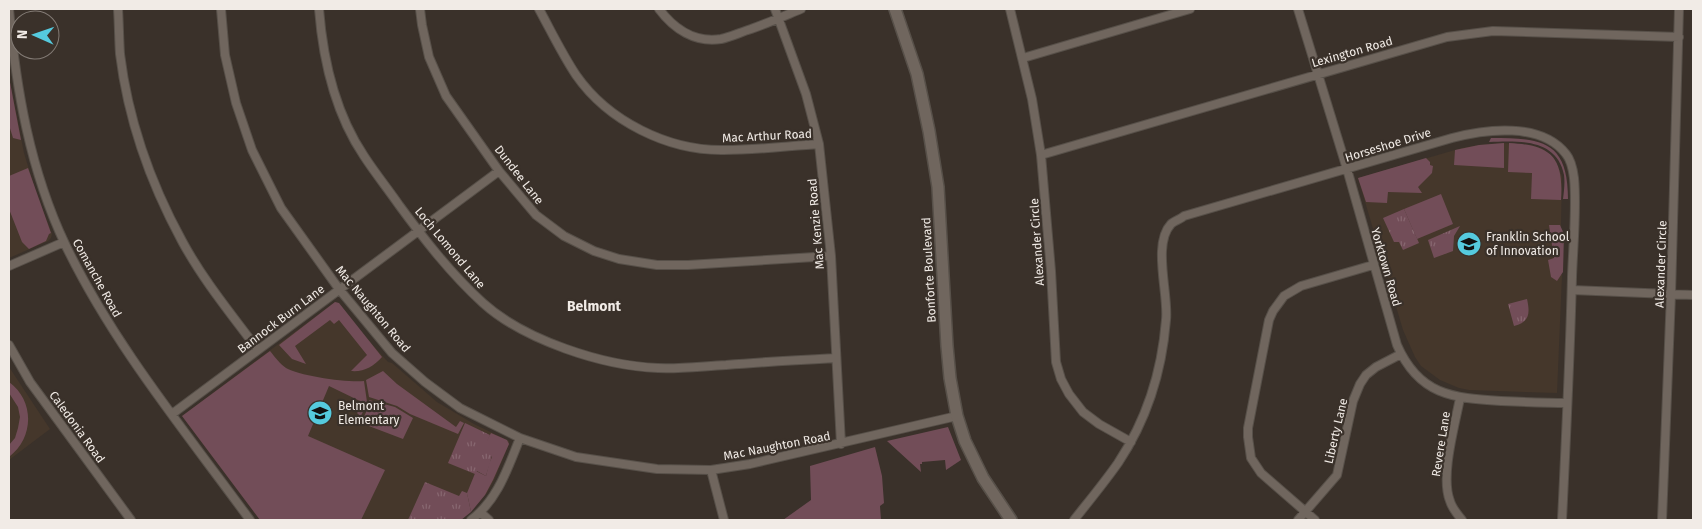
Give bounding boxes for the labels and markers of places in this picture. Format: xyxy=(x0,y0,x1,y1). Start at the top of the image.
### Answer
place label: Franklin School of Innovation xyxy=(1486,230,1570,258)
school or university icon: Franklin School of Innovation xyxy=(1456,231,1482,257)
place label: Belmont Elementary xyxy=(338,399,400,427)
school or university icon: Belmont Elementary xyxy=(307,400,333,426)

